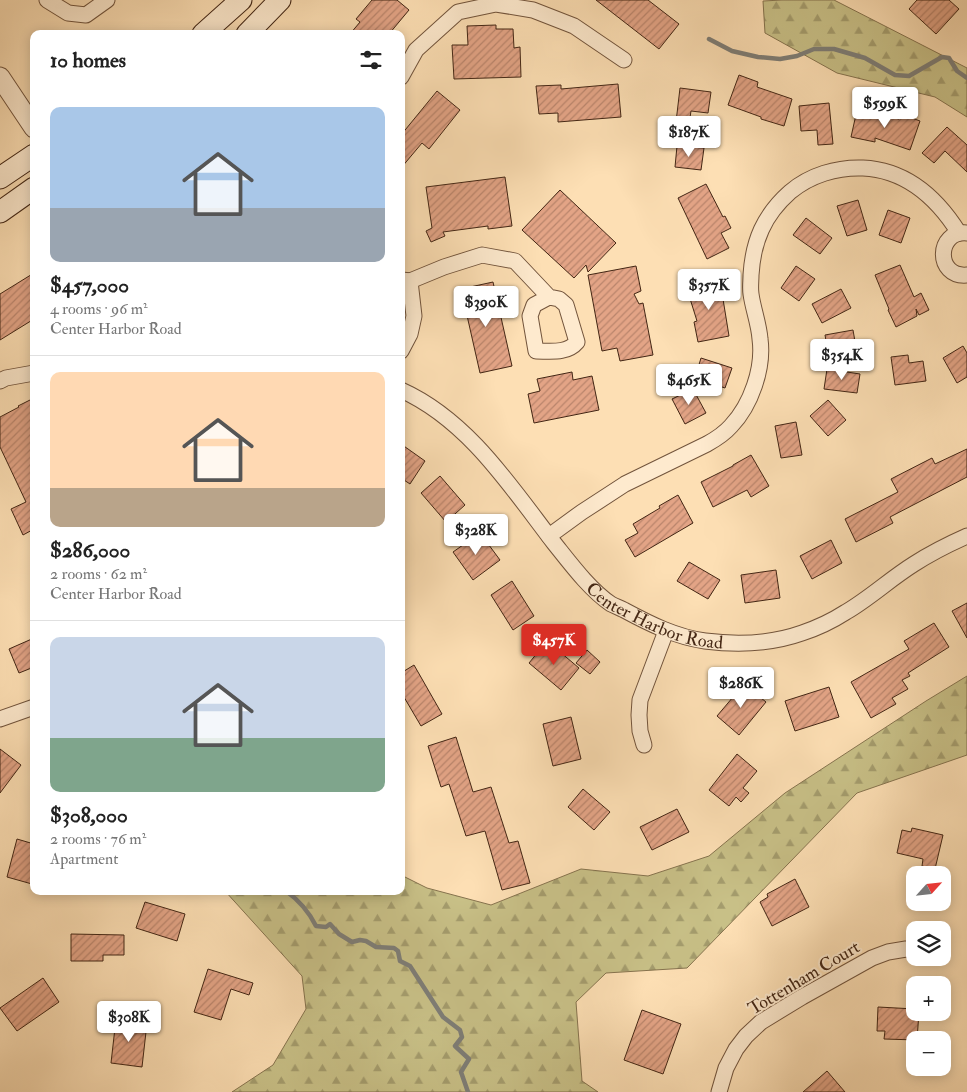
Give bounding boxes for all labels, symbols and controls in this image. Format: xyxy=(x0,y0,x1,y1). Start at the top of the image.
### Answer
icon: filters xyxy=(357,46,385,74)
text: 10 homes xyxy=(50,47,126,74)
pin: $599K xyxy=(850,86,920,129)
text: $599K xyxy=(863,93,907,113)
pin: $187K xyxy=(654,116,724,158)
text: $187K xyxy=(669,122,709,142)
icon: home xyxy=(173,139,263,229)
pin: $357K xyxy=(674,268,744,311)
text: $457,000 xyxy=(50,272,129,299)
text: $357K xyxy=(689,275,729,295)
pin: $390K xyxy=(451,286,521,328)
text: $390K xyxy=(465,292,507,312)
text: 4 rooms · 96 m² xyxy=(50,299,148,319)
text: Center Harbor Road xyxy=(50,319,182,339)
pin: $354K xyxy=(807,338,877,381)
text: $354K xyxy=(821,345,863,365)
pin: $465K xyxy=(654,364,724,406)
text: $465K xyxy=(667,370,711,390)
icon: home xyxy=(173,405,263,495)
pin: $328K xyxy=(441,514,511,556)
text: $328K xyxy=(455,520,497,540)
text: $286,000 xyxy=(50,537,130,564)
text: 2 rooms · 62 m² xyxy=(50,564,147,584)
street label: Center Harbor Road xyxy=(581,577,724,654)
text: Center Harbor Road xyxy=(50,584,182,604)
pin: $457K xyxy=(519,624,589,666)
text: $457K xyxy=(532,630,576,650)
pin: $286K xyxy=(706,666,776,709)
icon: home xyxy=(173,670,263,760)
text: $286K xyxy=(719,673,763,693)
text: $308,000 xyxy=(50,802,128,829)
text: 2 rooms · 76 m² xyxy=(50,829,146,849)
text: Apartment xyxy=(50,849,118,869)
north arrow xyxy=(906,866,951,911)
map controls xyxy=(906,866,951,1076)
button: layers xyxy=(906,921,951,966)
street label: Tottenham Court xyxy=(744,935,864,1020)
button: + xyxy=(906,976,951,1021)
pin: $308K xyxy=(94,1000,164,1043)
text: $308K xyxy=(108,1007,150,1027)
button: − xyxy=(906,1031,951,1076)

